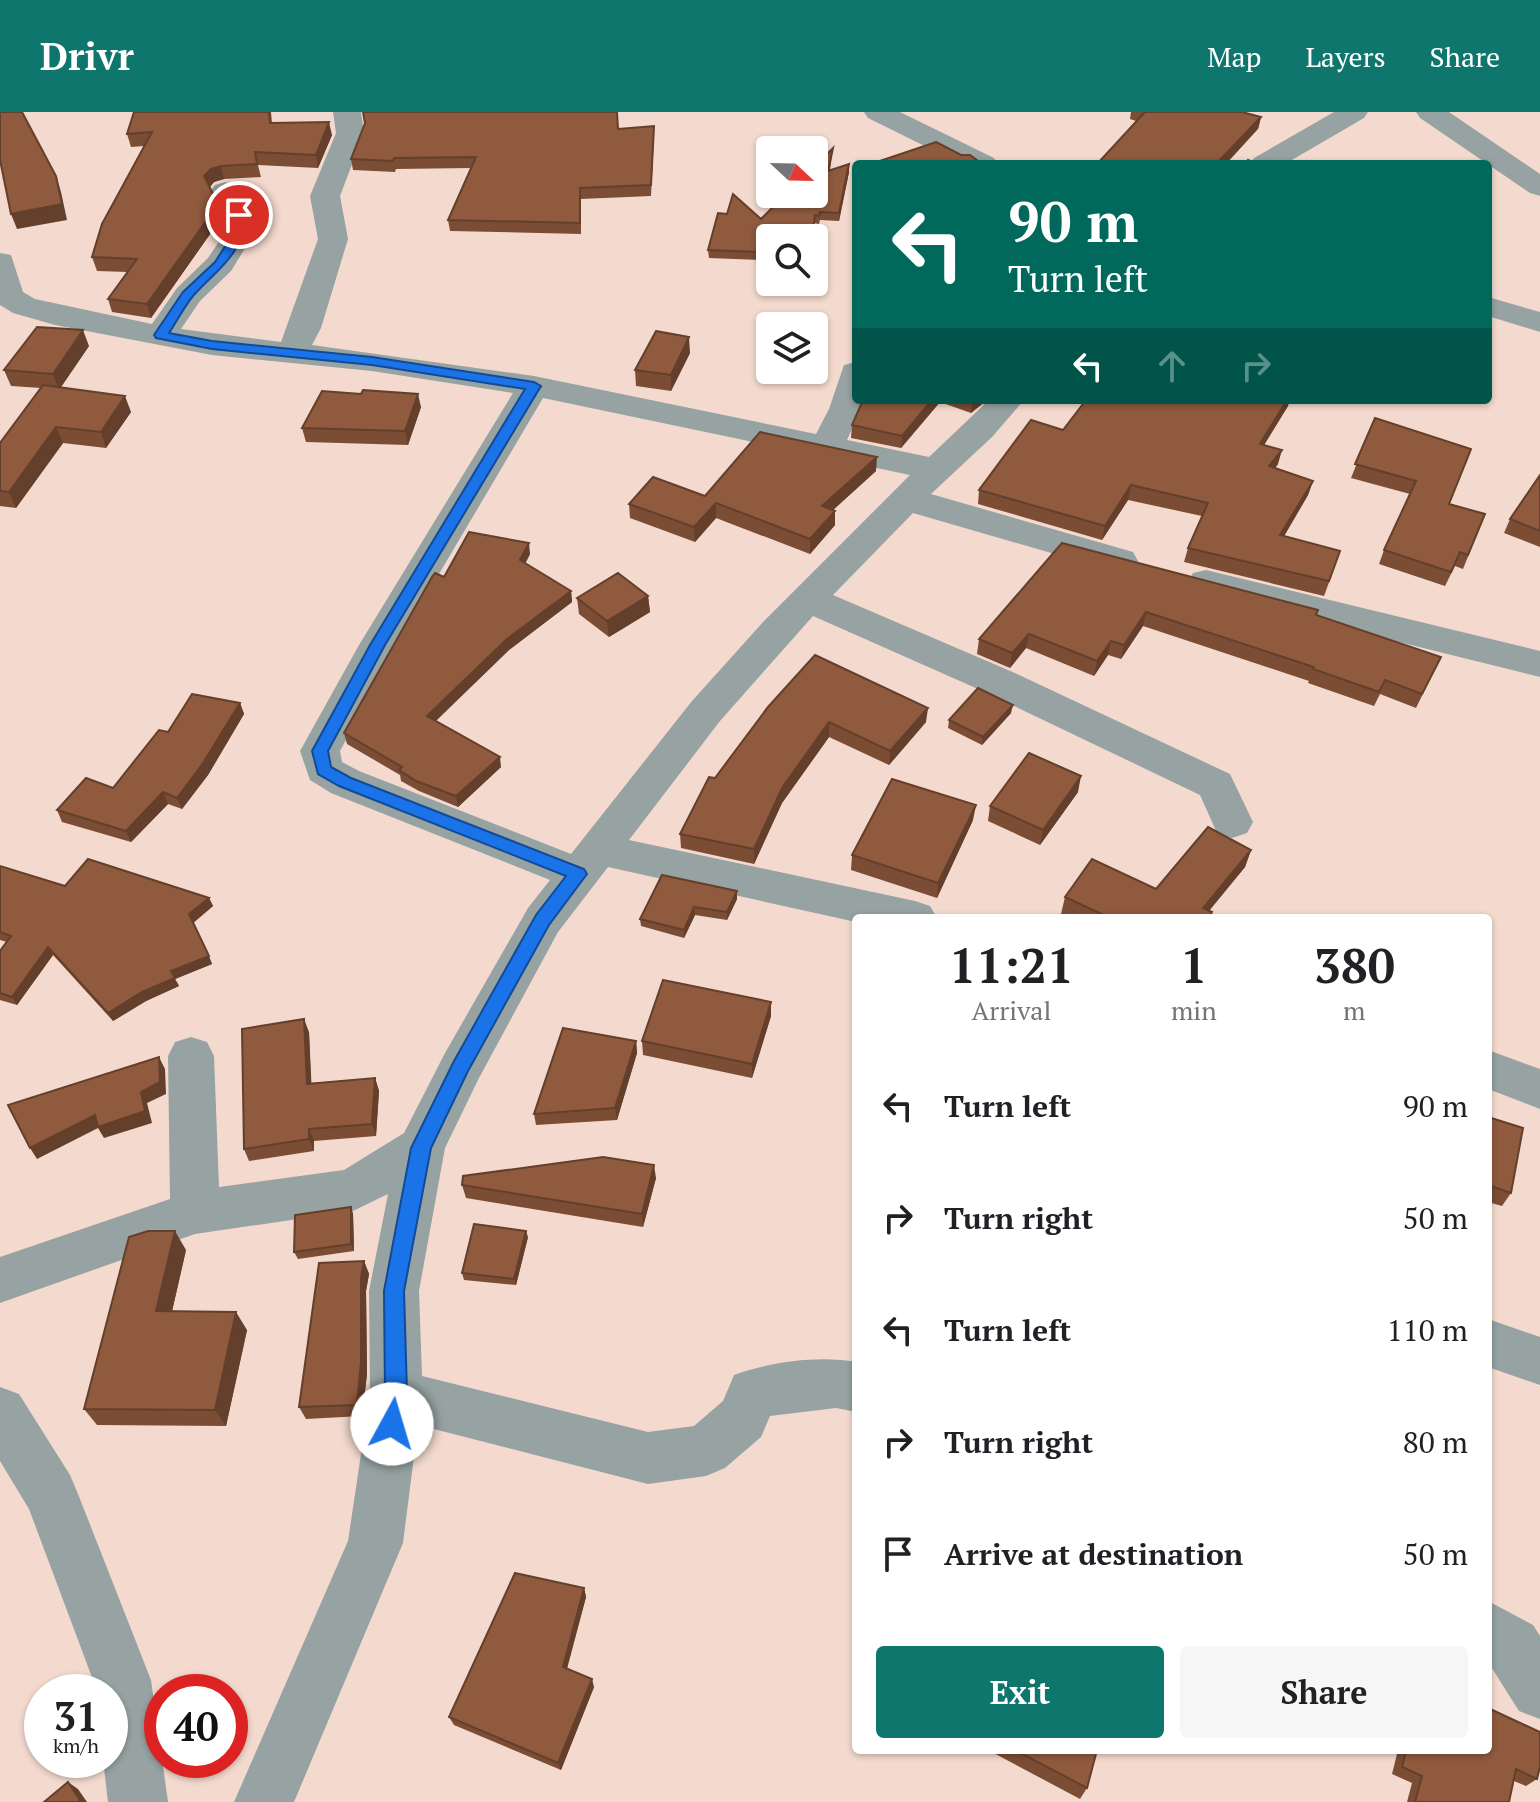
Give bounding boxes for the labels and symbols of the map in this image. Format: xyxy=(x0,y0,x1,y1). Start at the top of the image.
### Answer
north arrow xyxy=(756,136,828,208)
pin xyxy=(205,181,273,249)
position arrow xyxy=(350,1382,434,1466)
speed limit sign: 40 xyxy=(144,1674,248,1778)

